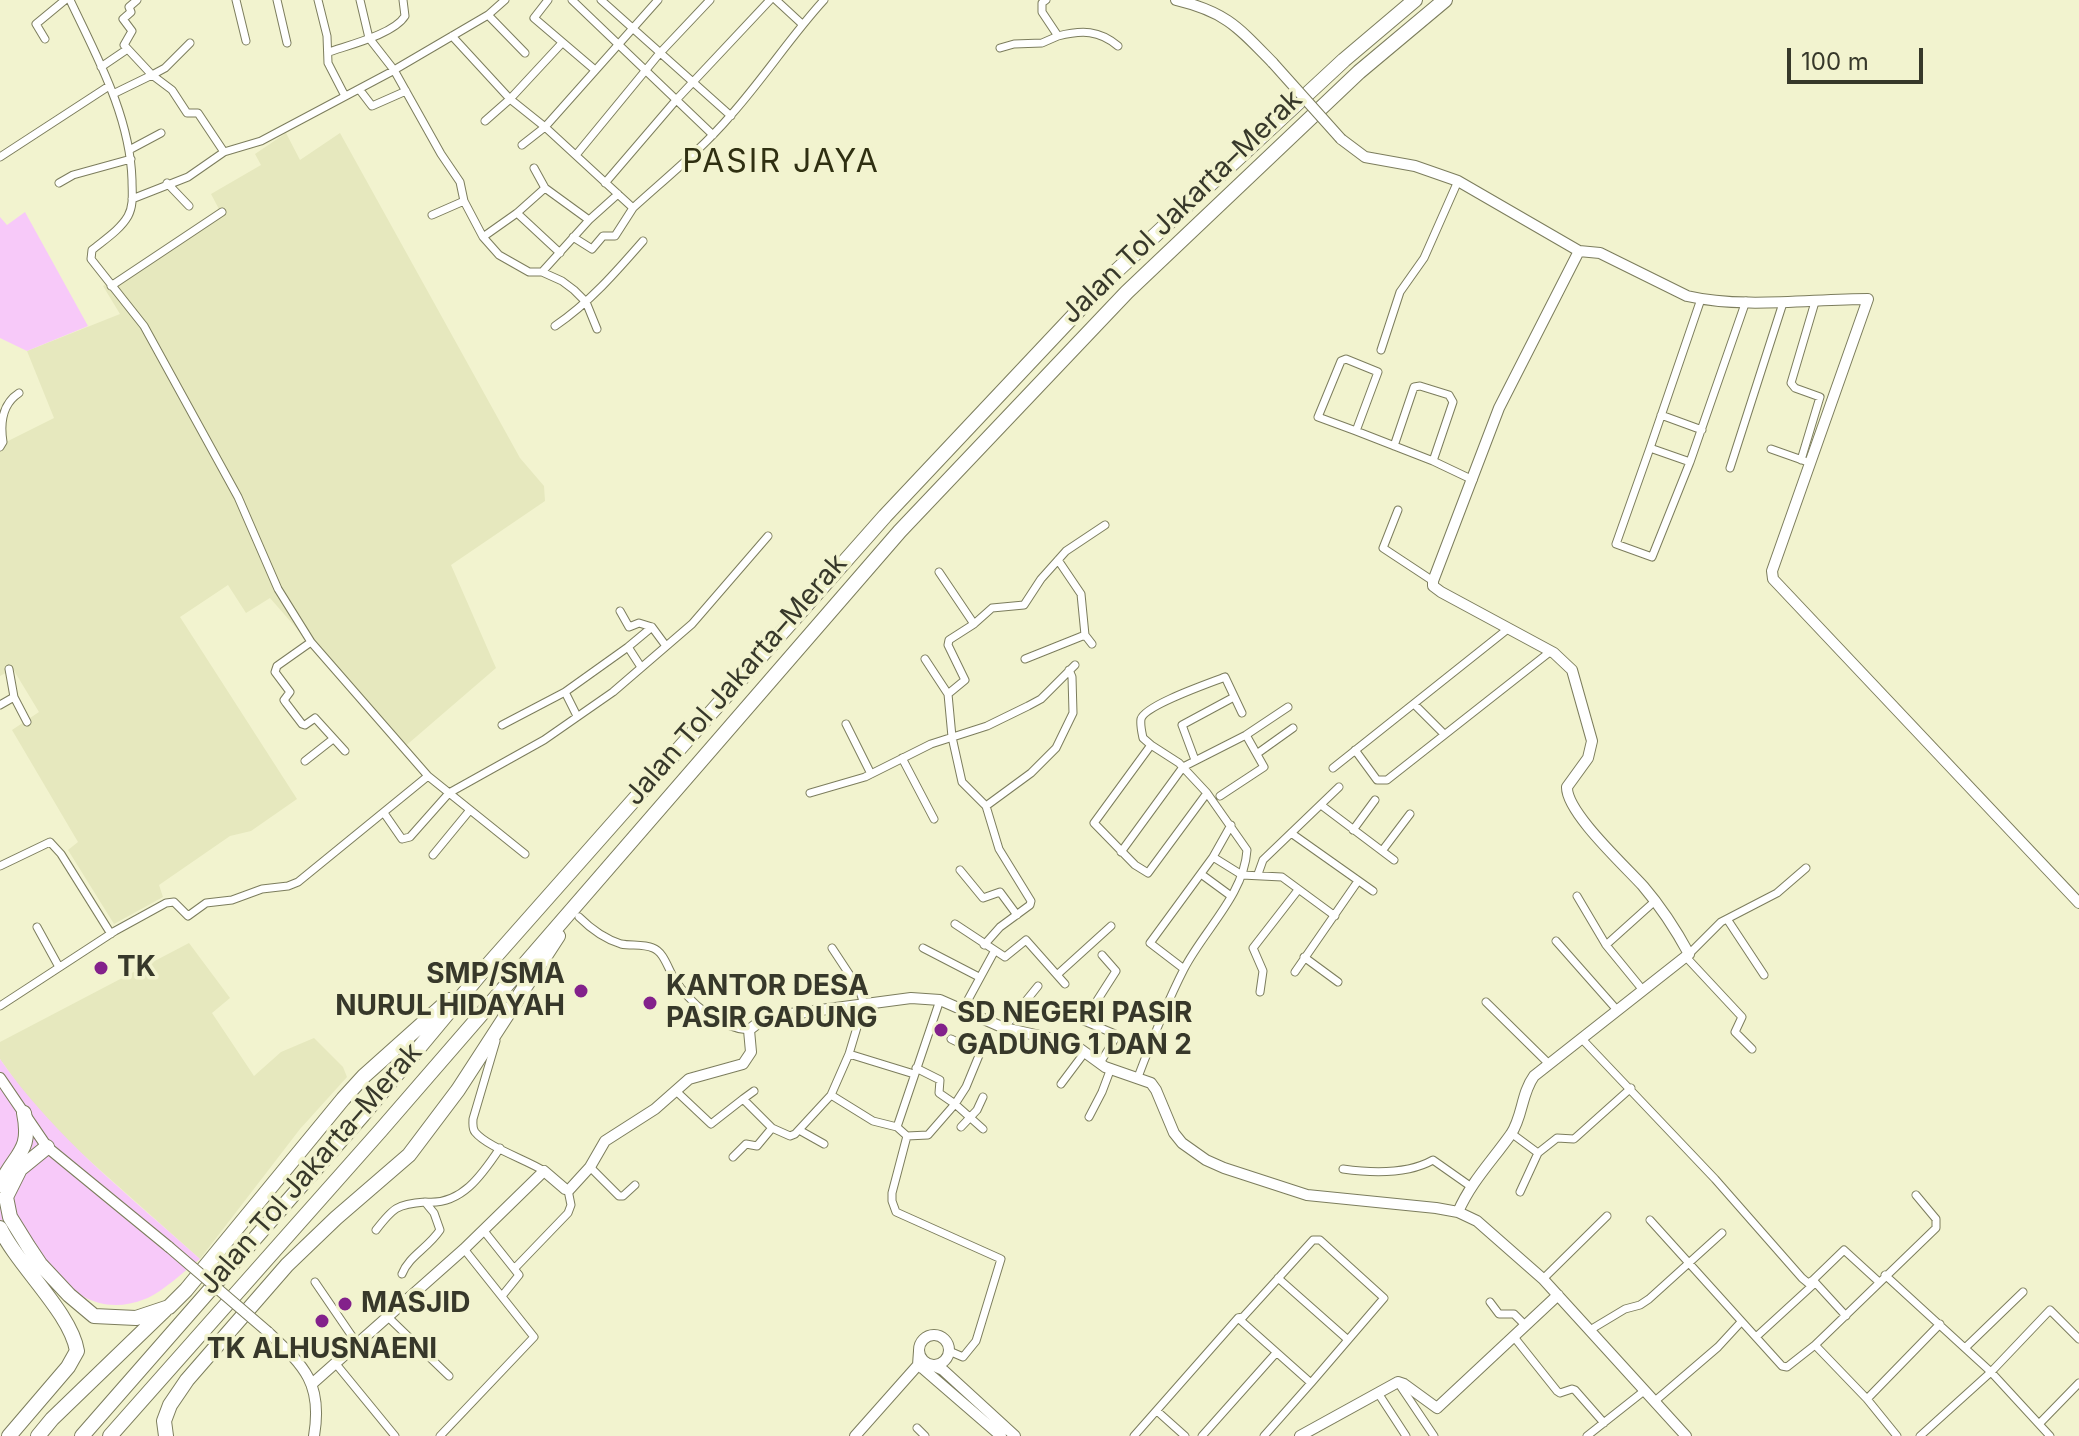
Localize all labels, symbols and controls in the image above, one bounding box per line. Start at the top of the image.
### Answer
scale bar [1791,32,1927,82]
text: 100 m [1801,47,1869,76]
street label: Jalan Tol Jakarta–Merak [1055,83,1309,331]
district label: PASIR JAYA [682,143,880,181]
street label: Jalan Tol Jakarta–Merak [618,547,854,813]
place label: TK [117,951,156,985]
place label: SMP/SMA NURUL HIDAYAH [335,958,565,1024]
marker: TK [92,959,110,977]
place label: KANTOR DESA PASIR GADUNG [666,970,878,1036]
marker: SMP/SMA NURUL HIDAYAH [572,982,590,1000]
marker: KANTOR DESA PASIR GADUNG [641,994,659,1012]
place label: SD NEGERI PASIR GADUNG 1 DAN 2 [957,997,1192,1063]
marker: SD NEGERI PASIR GADUNG 1 DAN 2 [932,1021,950,1039]
street label: Jalan Tol Jakarta–Merak [193,1036,429,1302]
place label: MASJID [361,1287,470,1321]
marker: MASJID [336,1295,354,1313]
marker: TK ALHUSNAENI [313,1312,331,1330]
place label: TK ALHUSNAENI [207,1333,437,1367]

